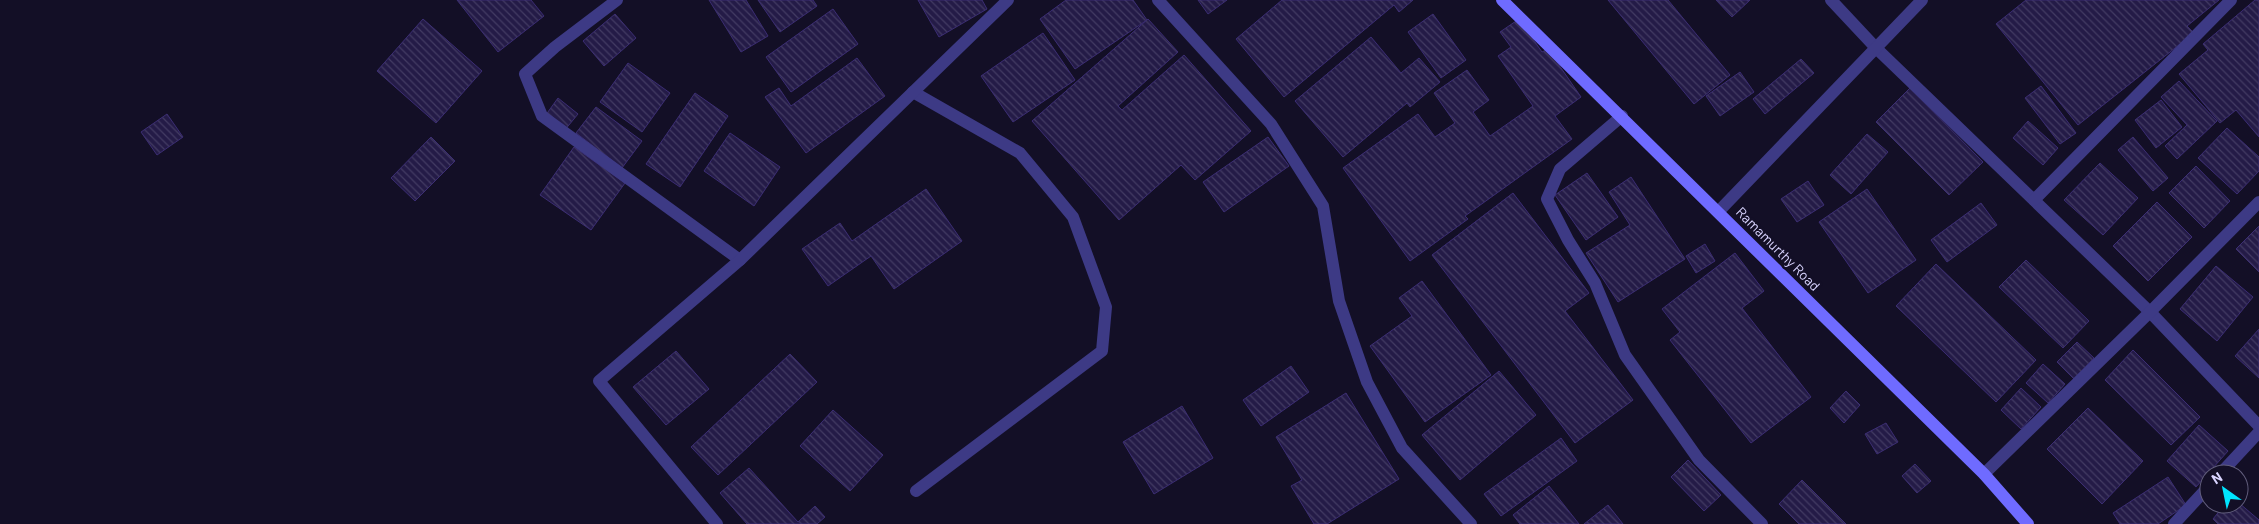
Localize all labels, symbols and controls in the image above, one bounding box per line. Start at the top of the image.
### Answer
street label: Ramamurthy Road [1733,203,1824,294]
north arrow [2199,464,2249,514]
text: N [2208,468,2225,487]

